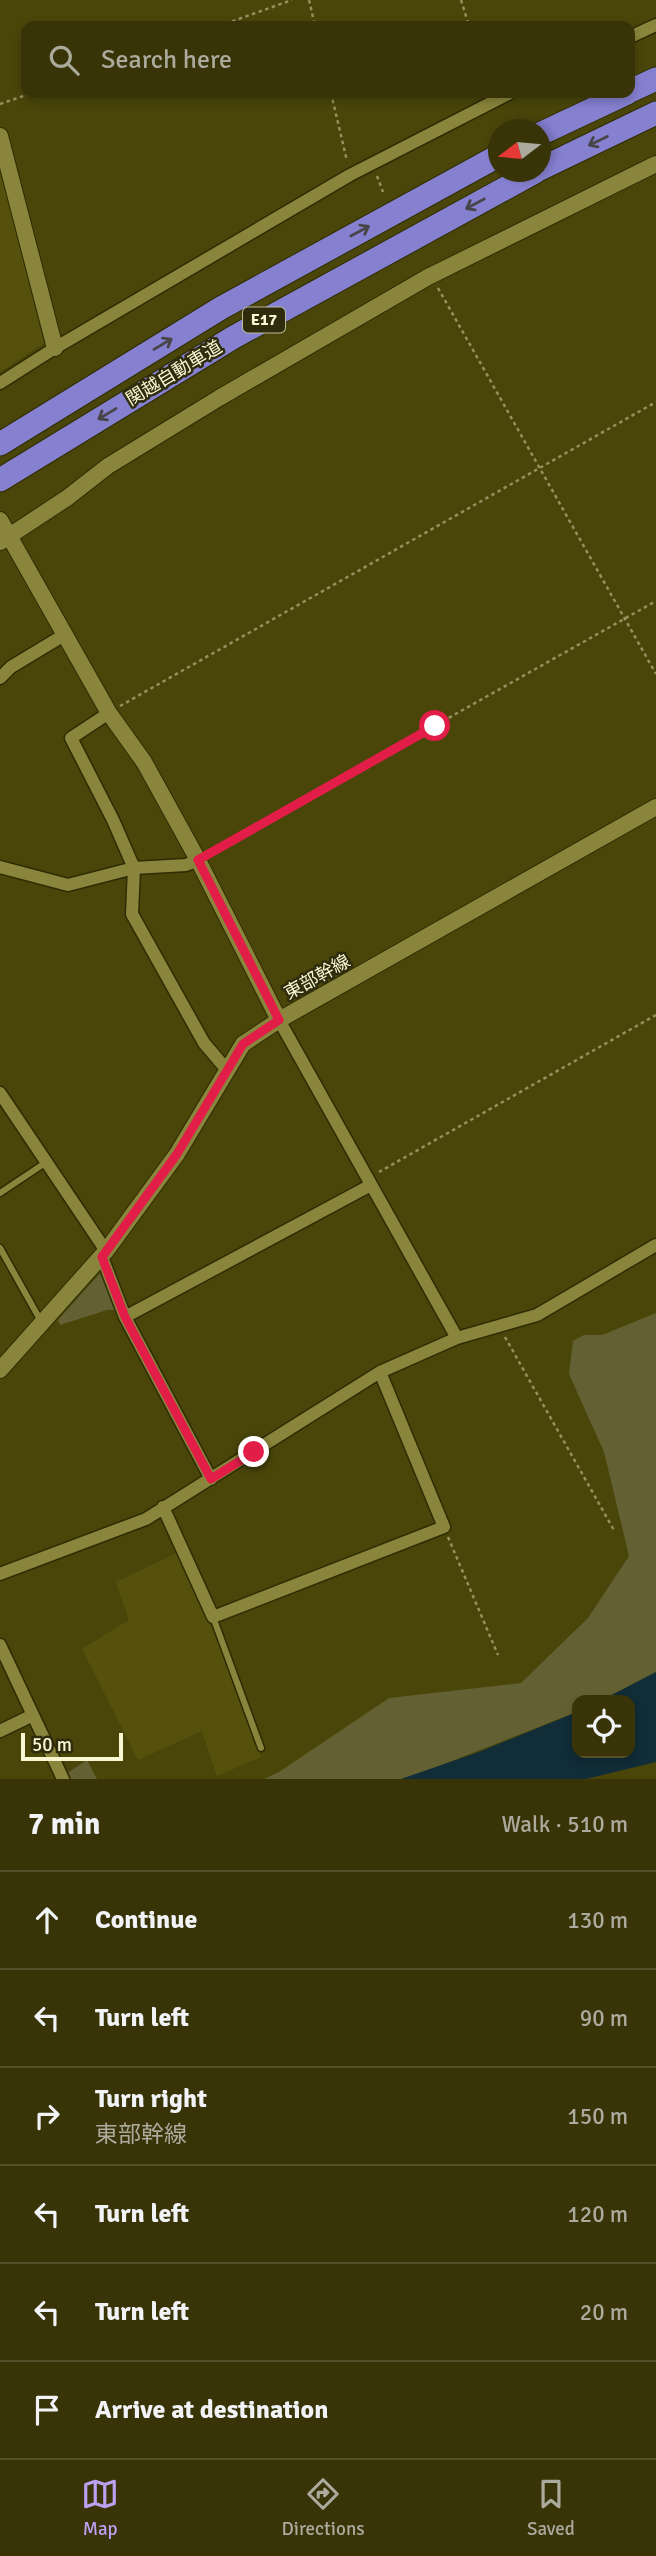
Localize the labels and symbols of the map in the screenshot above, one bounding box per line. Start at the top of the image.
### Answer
north arrow [488,119,551,182]
one-way arrow [588,134,609,148]
one-way arrow [465,198,486,211]
one-way arrow [349,223,370,237]
road number: E17 [243,308,285,332]
street label: 関越自動車道 [122,336,226,410]
one-way arrow [152,336,172,350]
one-way arrow [98,407,118,421]
route start [419,710,450,741]
street label: 東部幹線 [280,950,354,1004]
route end [238,1436,269,1467]
scale bar [21,1730,122,1762]

